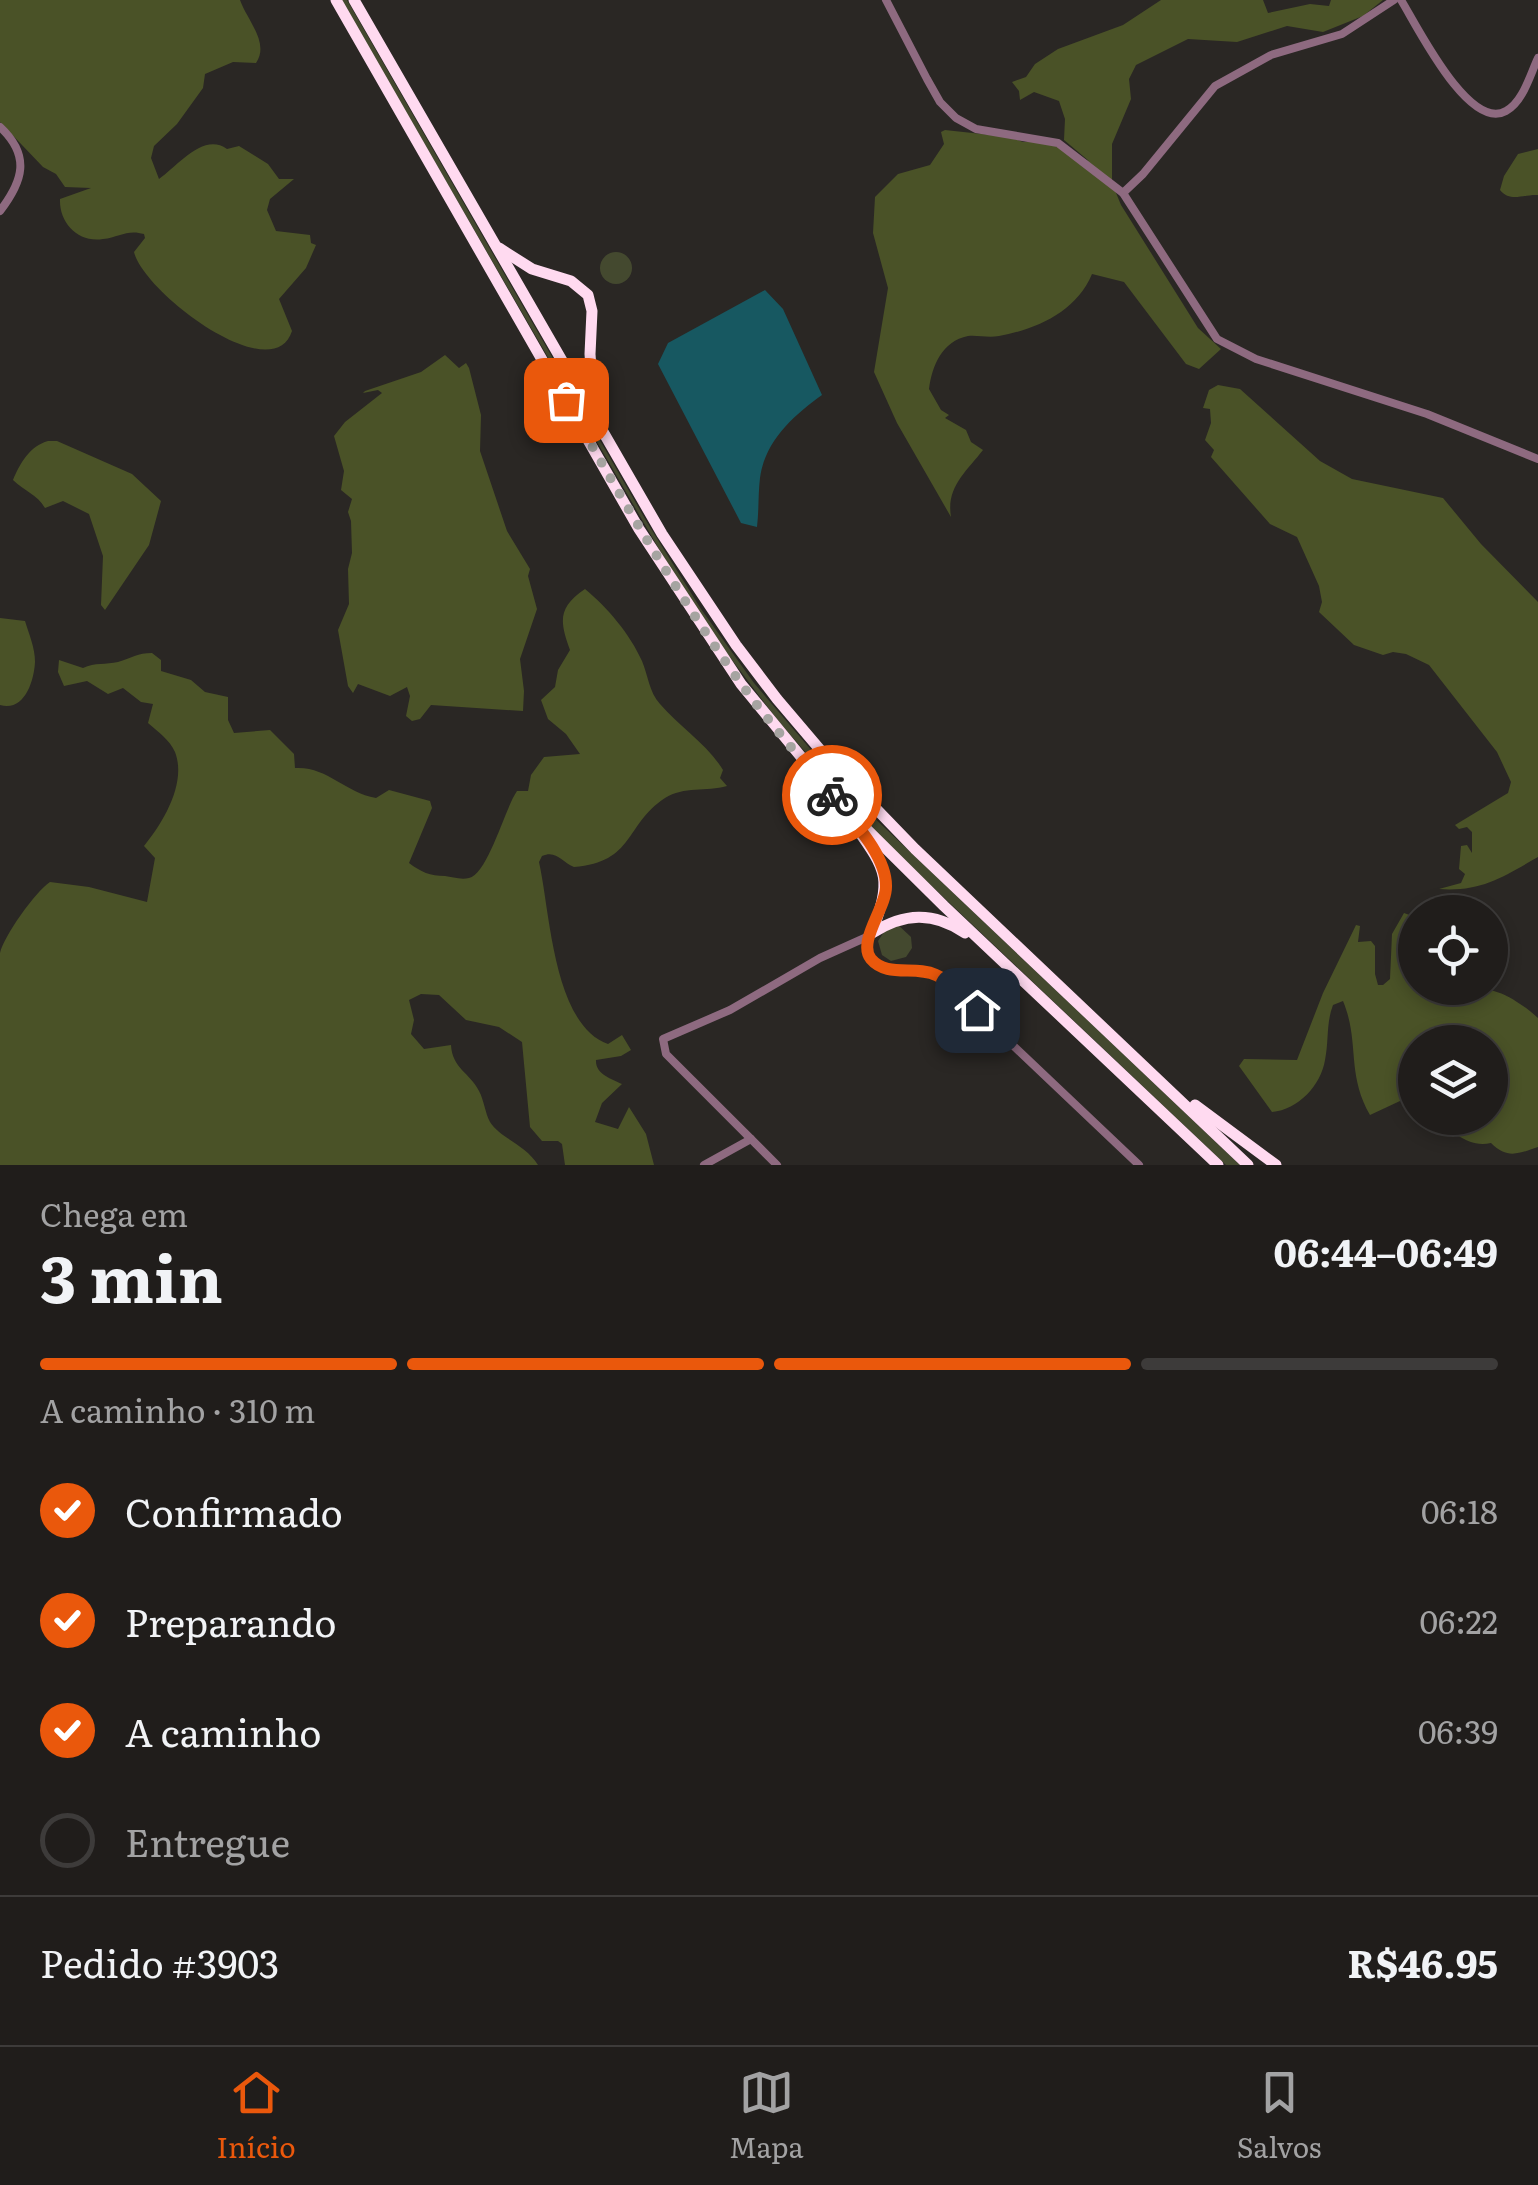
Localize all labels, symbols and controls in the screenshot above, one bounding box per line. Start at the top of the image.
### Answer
pin [524,358,609,443]
icon: bag [539,373,594,428]
courier [782,745,882,845]
icon: bike [805,768,860,823]
map controls [1398,895,1508,1135]
button: locate [1398,895,1508,1005]
pin [935,968,1020,1053]
icon: home [950,983,1005,1038]
button: layers [1398,1025,1508,1135]
text: Chega em [40,1189,188,1237]
text: 06:44–06:49 [1273,1222,1498,1279]
text: 3 min [40,1226,223,1323]
text: A caminho · 310 m [40,1385,315,1433]
text: Confirmado [125,1482,343,1539]
icon: check [40,1483,95,1538]
text: 06:18 [1421,1486,1498,1534]
text: Preparando [125,1592,337,1649]
icon: check [40,1593,95,1648]
text: 06:22 [1420,1596,1498,1644]
text: A caminho [125,1702,321,1759]
icon: check [40,1703,95,1758]
text: 06:39 [1418,1706,1498,1754]
text: Entregue [125,1812,290,1869]
text: Pedido #3903 [40,1933,279,1990]
text: R$46.95 [1347,1933,1498,1990]
tab: Início [217,2065,296,2167]
tab: Mapa [729,2065,804,2167]
tab: Salvos [1237,2065,1321,2167]

